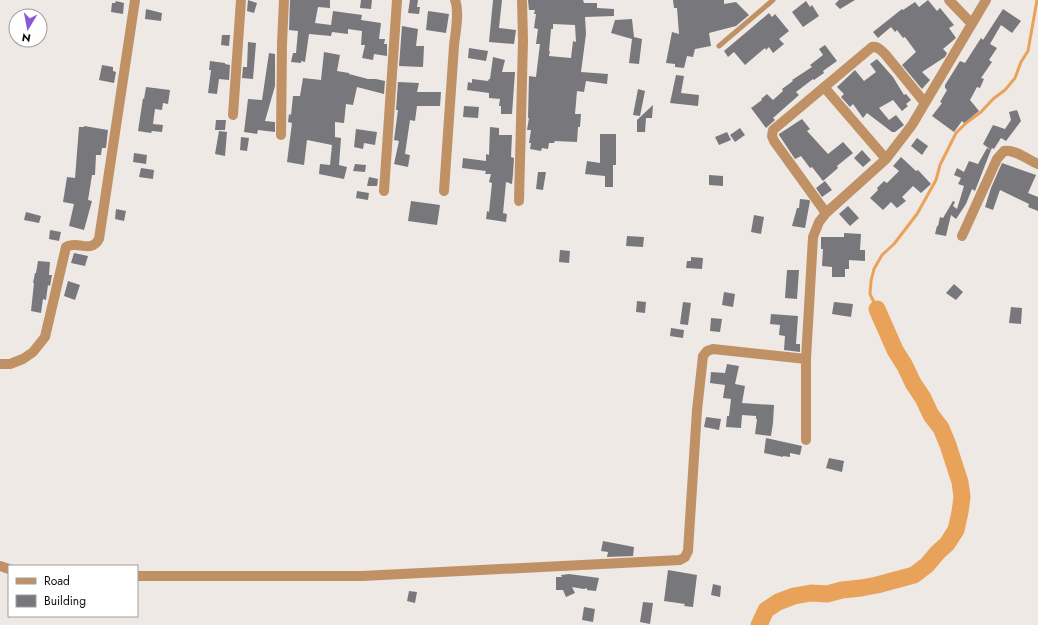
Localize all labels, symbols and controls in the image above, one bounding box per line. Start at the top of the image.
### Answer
north arrow [8,8,48,48]
text: N [21,29,32,46]
legend [8,565,138,617]
text: Road [44,572,70,590]
text: Building [44,592,86,610]

